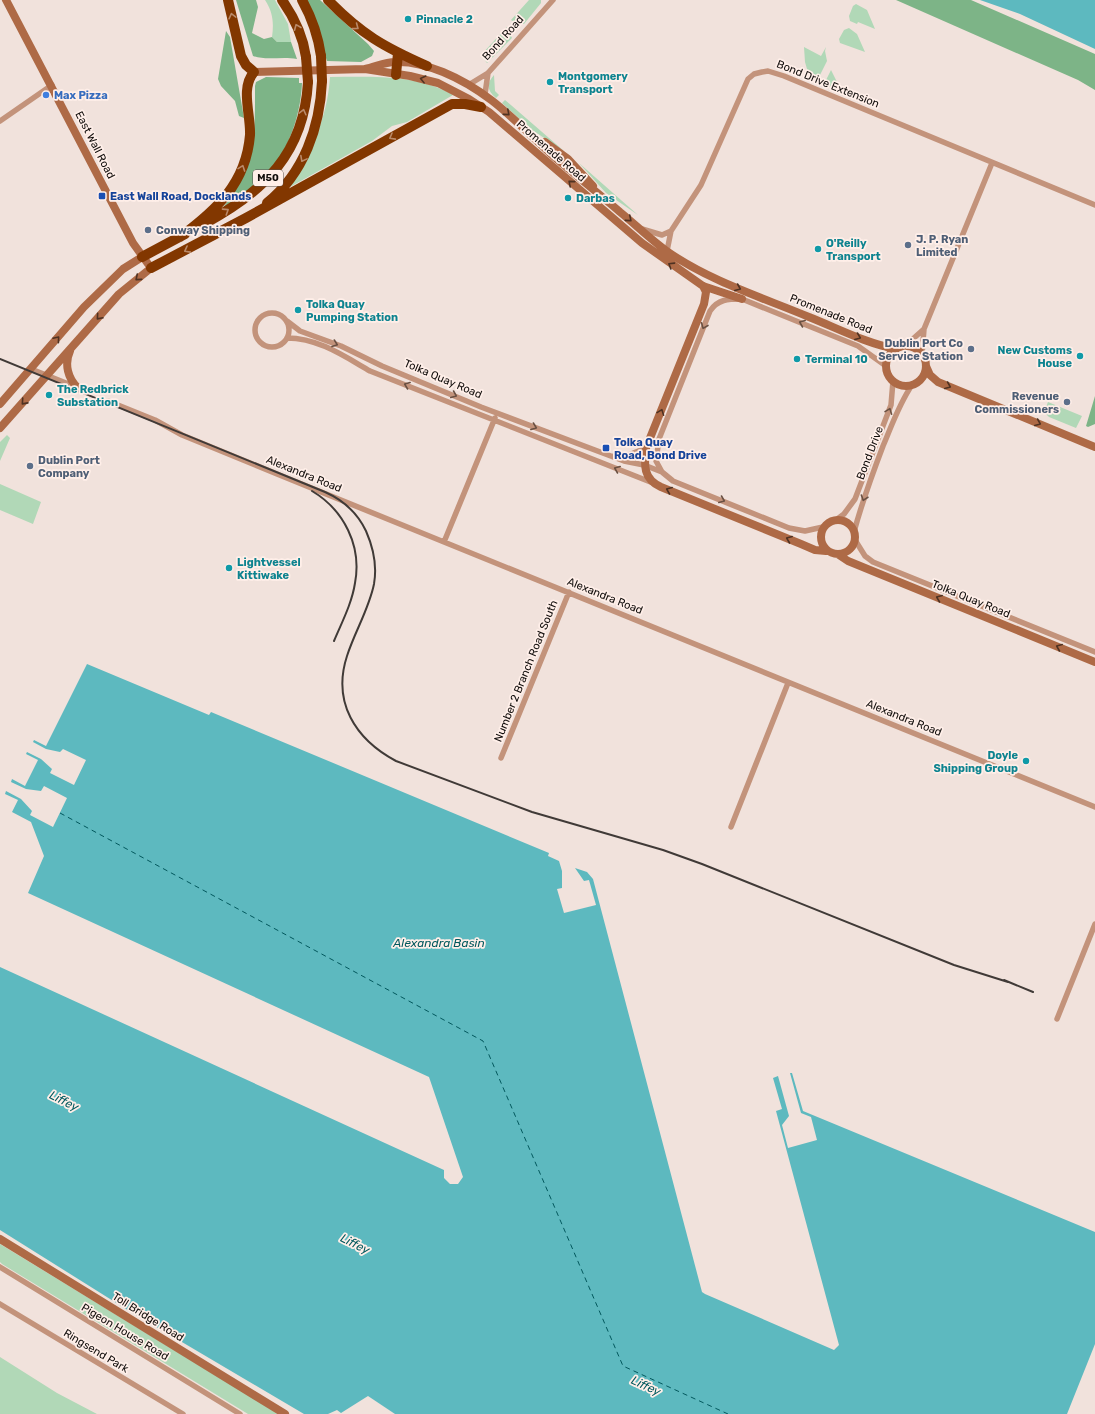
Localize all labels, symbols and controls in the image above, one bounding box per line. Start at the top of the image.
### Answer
one-way arrow [229,12,237,19]
place label: Pinnacle 2 [416,13,473,26]
street label: Bond Road [480,13,526,63]
marker: Pinnacle 2 [403,14,413,24]
one-way arrow [352,22,359,30]
one-way arrow [294,24,302,32]
street label: Bond Drive Extension [775,57,881,111]
place label: Montgomery Transport [558,70,628,96]
one-way arrow [420,75,427,84]
marker: Montgomery Transport [545,77,555,87]
place label: Max Pizza [54,89,108,102]
marker: Max Pizza [41,90,51,100]
one-way arrow [503,108,510,115]
street label: East Wall Road [72,109,118,181]
one-way arrow [298,109,307,116]
street label: Promenade Road [514,117,588,185]
one-way arrow [389,133,397,140]
one-way arrow [300,155,307,162]
one-way arrow [237,164,245,171]
road number: M50 [253,170,283,186]
one-way arrow [568,180,575,187]
place label: East Wall Road, Docklands [110,190,251,203]
marker: East Wall Road, Docklands [97,191,107,201]
place label: Darbas [576,192,615,205]
marker: Darbas [563,193,573,203]
one-way arrow [222,209,229,216]
one-way arrow [624,214,631,221]
place label: Conway Shipping [156,224,250,237]
marker: Conway Shipping [143,225,153,235]
place label: J. P. Ryan Limited [916,233,968,259]
place label: O'Reilly Transport [826,237,881,263]
marker: J. P. Ryan Limited [903,240,913,250]
marker: O'Reilly Transport [813,244,823,254]
one-way arrow [184,245,191,253]
one-way arrow [668,262,675,270]
one-way arrow [135,273,143,280]
one-way arrow [734,284,741,292]
street label: Promenade Road [788,292,874,336]
place label: Tolka Quay Pumping Station [306,298,398,324]
marker: Tolka Quay Pumping Station [293,305,303,315]
one-way arrow [97,312,104,319]
one-way arrow [798,320,805,328]
one-way arrow [701,322,709,330]
one-way arrow [854,333,861,341]
one-way arrow [52,337,59,344]
place label: Dublin Port Co Service Station [878,337,963,363]
one-way arrow [331,339,338,347]
marker: Dublin Port Co Service Station [966,344,976,354]
place label: New Customs House [998,344,1072,370]
marker: New Customs House [1075,351,1085,361]
place label: Terminal 10 [805,353,868,366]
marker: Terminal 10 [792,354,802,364]
street label: Tolka Quay Road [402,357,484,401]
one-way arrow [403,381,410,389]
one-way arrow [943,381,951,389]
place label: The Redbrick Substation [57,383,129,409]
marker: The Redbrick Substation [44,390,54,400]
place label: Revenue Commissioners [975,390,1059,416]
one-way arrow [450,391,457,399]
one-way arrow [21,397,28,405]
marker: Revenue Commissioners [1062,397,1072,407]
one-way arrow [884,407,892,414]
one-way arrow [656,409,664,416]
one-way arrow [1034,418,1042,426]
one-way arrow [530,423,537,431]
street label: Bond Drive [854,425,886,481]
place label: Tolka Quay Road, Bond Drive [614,436,707,462]
marker: Tolka Quay Road, Bond Drive [601,443,611,453]
street label: Alexandra Road [264,453,344,495]
place label: Dublin Port Company [38,454,100,480]
marker: Dublin Port Company [25,461,35,471]
one-way arrow [613,466,621,474]
one-way arrow [665,487,672,495]
one-way arrow [860,494,869,501]
one-way arrow [717,495,725,503]
one-way arrow [786,536,793,544]
place label: Lightvessel Kittiwake [237,556,301,582]
marker: Lightvessel Kittiwake [224,563,234,573]
street label: Alexandra Road [565,575,645,617]
street label: Tolka Quay Road [930,577,1012,621]
one-way arrow [935,594,942,602]
street label: Number 2 Branch Road South [492,598,560,744]
one-way arrow [1055,644,1063,652]
street label: Alexandra Road [864,697,944,739]
place label: Doyle Shipping Group [933,749,1018,775]
marker: Doyle Shipping Group [1021,756,1031,766]
water label: Alexandra Basin [392,936,485,950]
water label: Liffey [47,1088,81,1114]
water label: Liffey [338,1231,372,1257]
street label: Toll Bridge Road [110,1290,186,1344]
street label: Pigeon House Road [79,1301,171,1363]
street label: Ringsend Park [61,1326,131,1376]
water label: Liffey [629,1373,663,1399]

